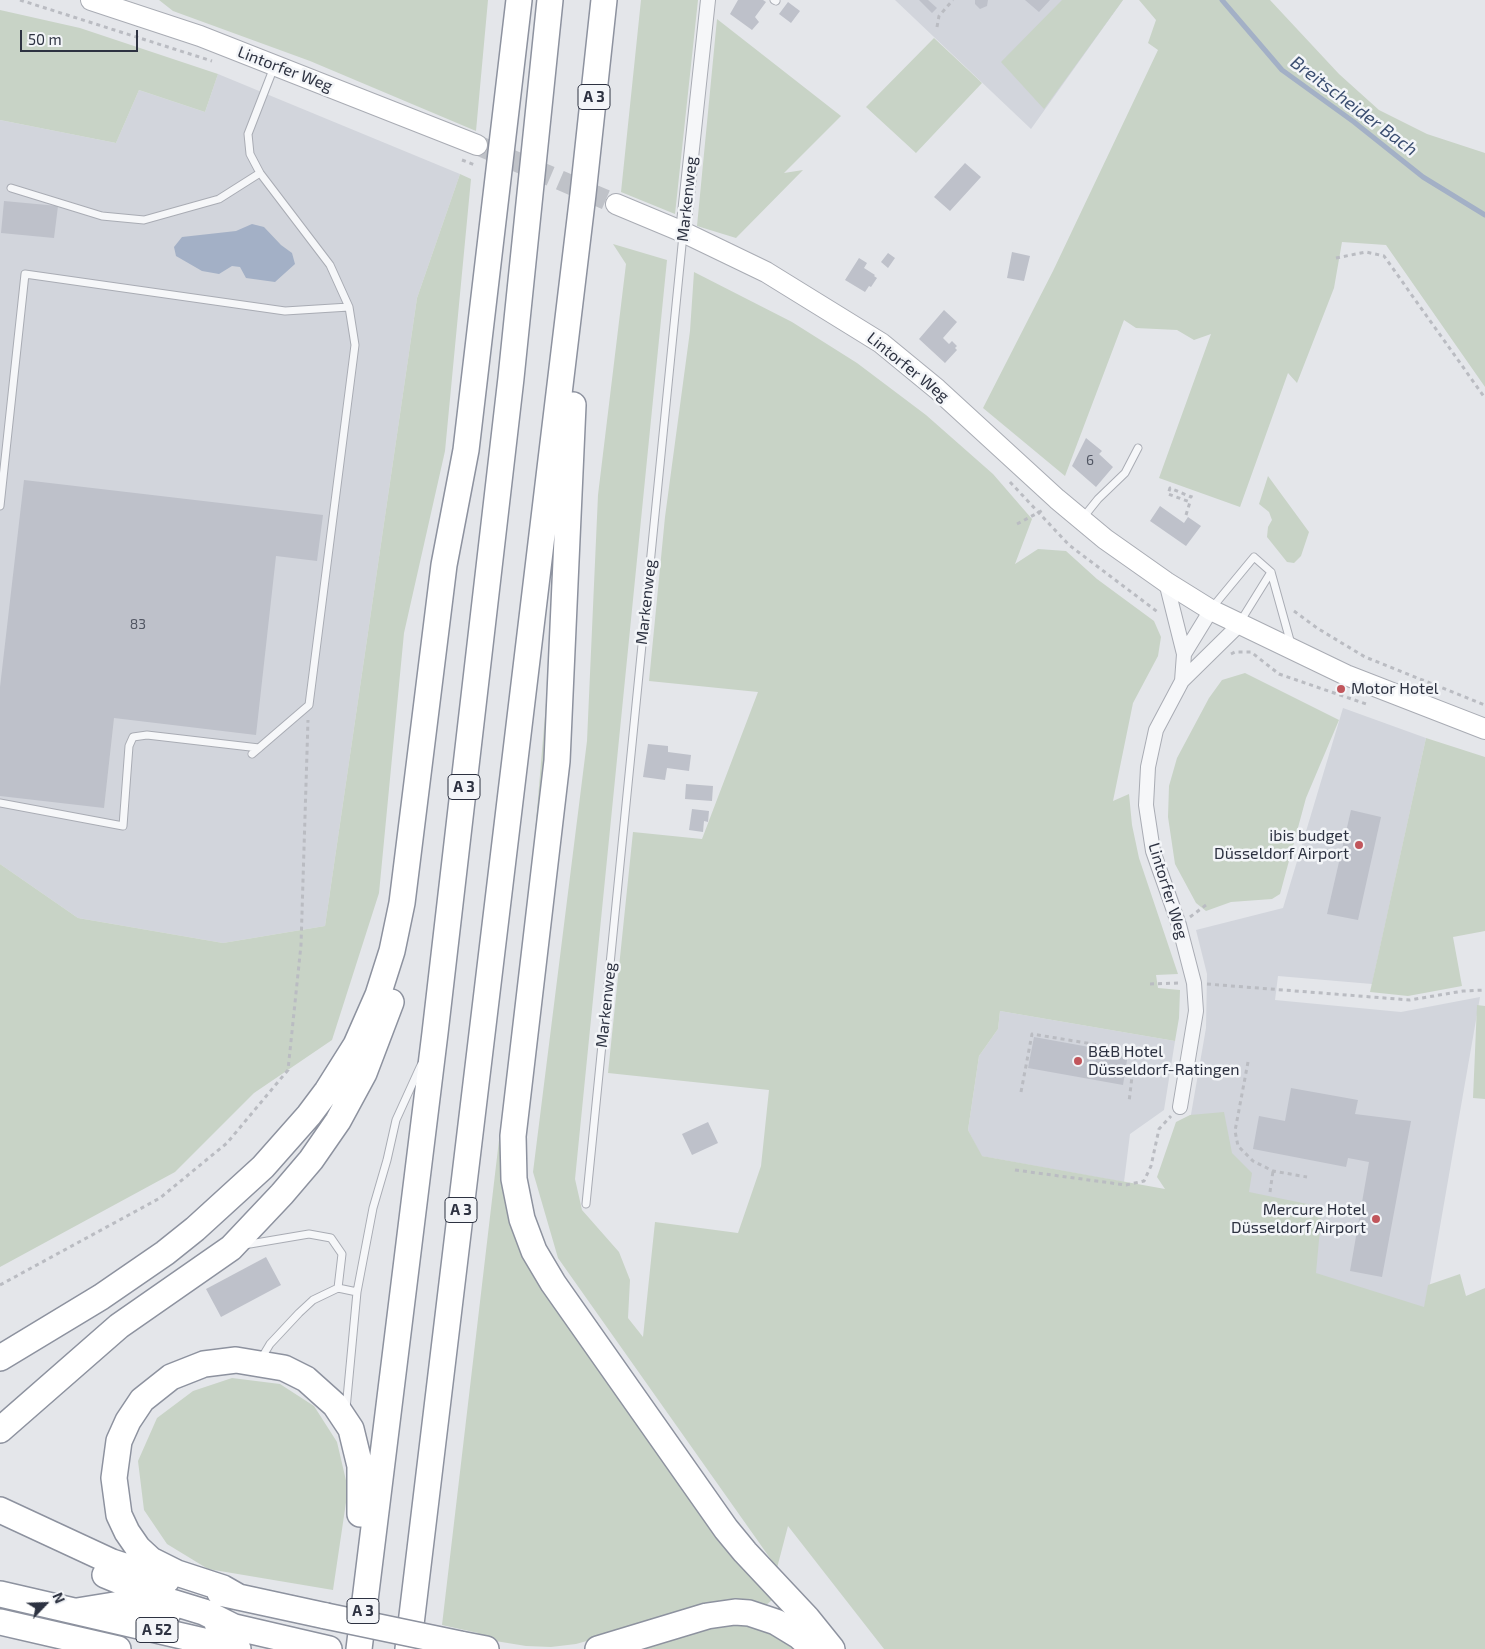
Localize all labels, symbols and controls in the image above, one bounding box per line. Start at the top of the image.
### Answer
scale bar [22,20,140,52]
text: 50 m [28,30,62,48]
street label: Lintorfer Weg [235,42,335,96]
water label: Breitscheider Bach [1286,51,1422,161]
road number: A 3 [578,84,610,110]
street label: Markenweg [673,155,701,243]
street label: Lintorfer Weg [863,328,953,406]
house number: 6 [1086,452,1094,468]
street label: Markenweg [632,558,660,646]
house number: 83 [130,616,146,632]
place label: Motor Hotel [1351,679,1438,699]
marker: Motor Hotel [1335,683,1347,695]
road number: A 3 [448,774,480,800]
place label: ibis budget Düsseldorf Airport [1214,826,1349,864]
marker: ibis budget Düsseldorf Airport [1353,839,1365,851]
street label: Lintorfer Weg [1144,840,1192,942]
street label: Markenweg [592,961,620,1049]
place label: B&B Hotel Düsseldorf-Ratingen [1088,1042,1240,1080]
marker: B&B Hotel Düsseldorf-Ratingen [1072,1055,1084,1067]
road number: A 3 [445,1198,477,1222]
place label: Mercure Hotel Düsseldorf Airport [1231,1200,1366,1238]
marker: Mercure Hotel Düsseldorf Airport [1370,1213,1382,1225]
north arrow [20,1579,70,1629]
text: N [49,1590,69,1606]
road number: A 3 [347,1598,379,1624]
road number: A 52 [136,1618,178,1642]

